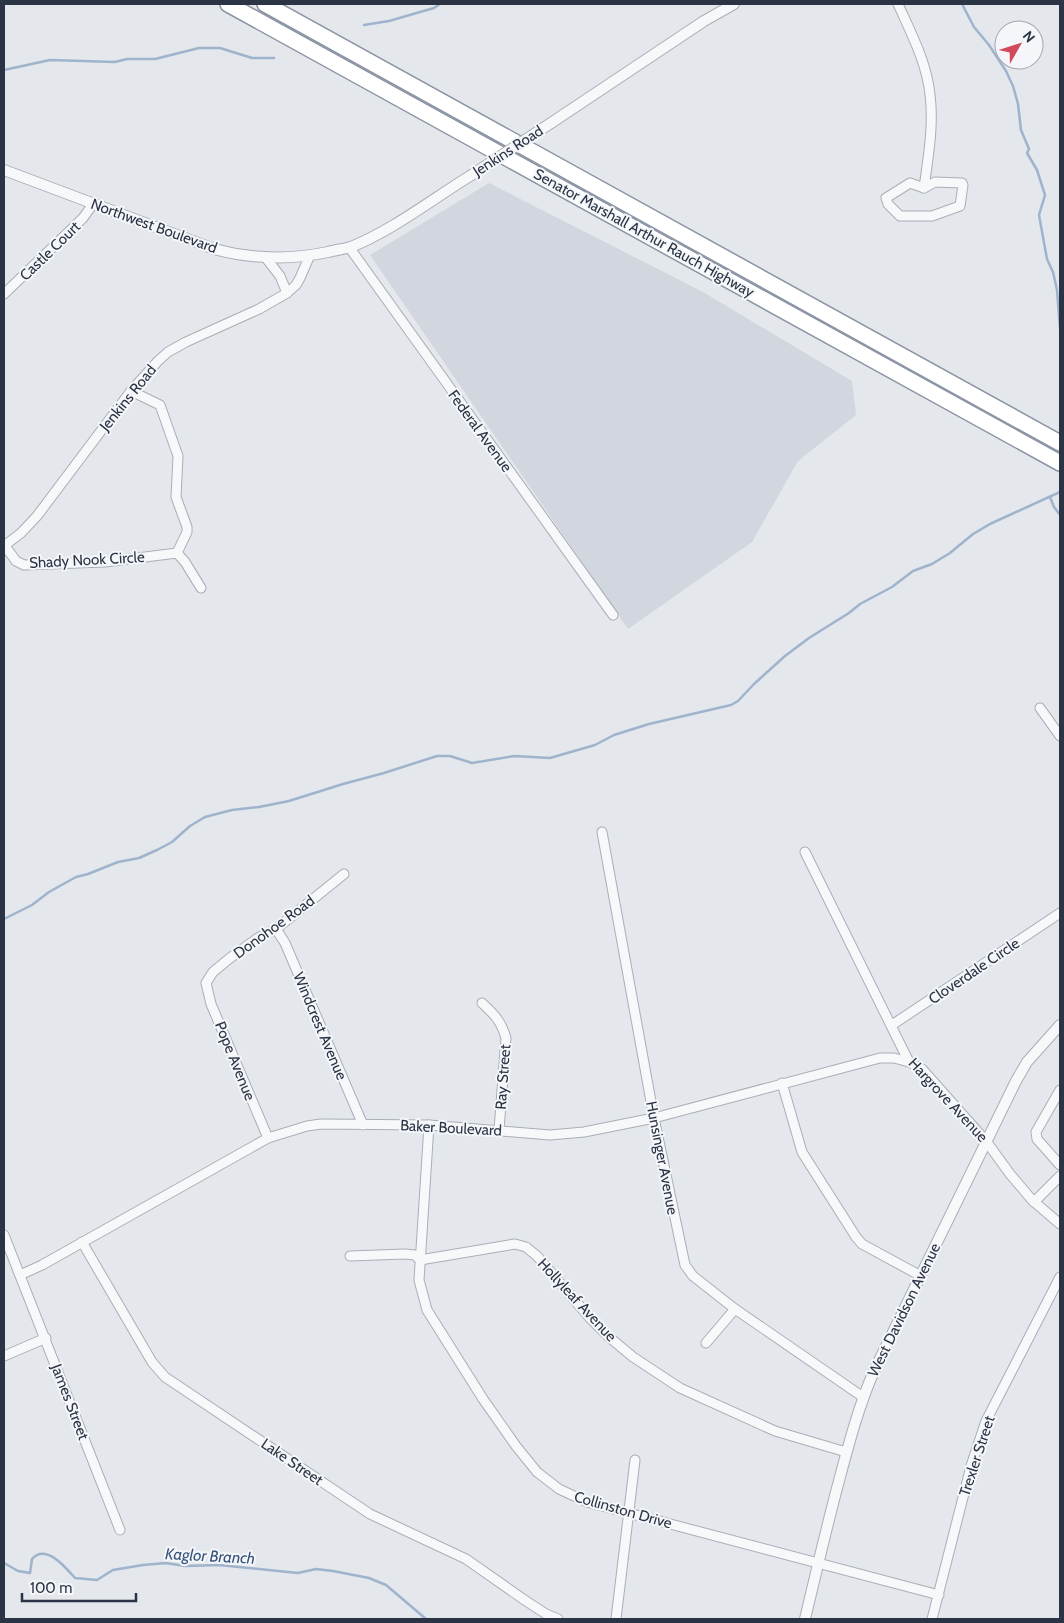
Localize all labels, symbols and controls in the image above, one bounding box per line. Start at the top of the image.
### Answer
north arrow [994,20,1044,70]
text: N [1019,27,1039,46]
street label: Jenkins Road [469,122,546,181]
street label: Senator Marshall Arthur Rauch Highway [531,165,758,301]
street label: Northwest Boulevard [88,195,220,257]
street label: Castle Court [16,218,84,284]
street label: Jenkins Road [95,361,160,436]
street label: Federal Avenue [444,386,516,476]
street label: Shady Nook Circle [29,548,146,572]
street label: Donohoe Road [230,892,318,962]
street label: Cloverdale Circle [925,934,1023,1008]
street label: Windcrest Avenue [289,969,351,1083]
street label: Pope Avenue [211,1019,259,1103]
street label: Ray Street [492,1044,514,1110]
street label: Hargrove Avenue [904,1054,992,1146]
street label: Hunsinger Avenue [642,1100,682,1217]
street label: Baker Boulevard [400,1116,502,1140]
street label: West Davidson Avenue [864,1240,944,1380]
street label: Hollyleaf Avenue [534,1255,620,1346]
street label: James Street [47,1361,93,1443]
street label: Trexler Street [956,1413,998,1499]
street label: Lake Street [258,1435,326,1489]
street label: Collinston Drive [572,1487,674,1533]
water label: Kaglor Branch [165,1544,255,1568]
scale bar [22,1570,136,1602]
text: 100 m [30,1579,72,1597]

